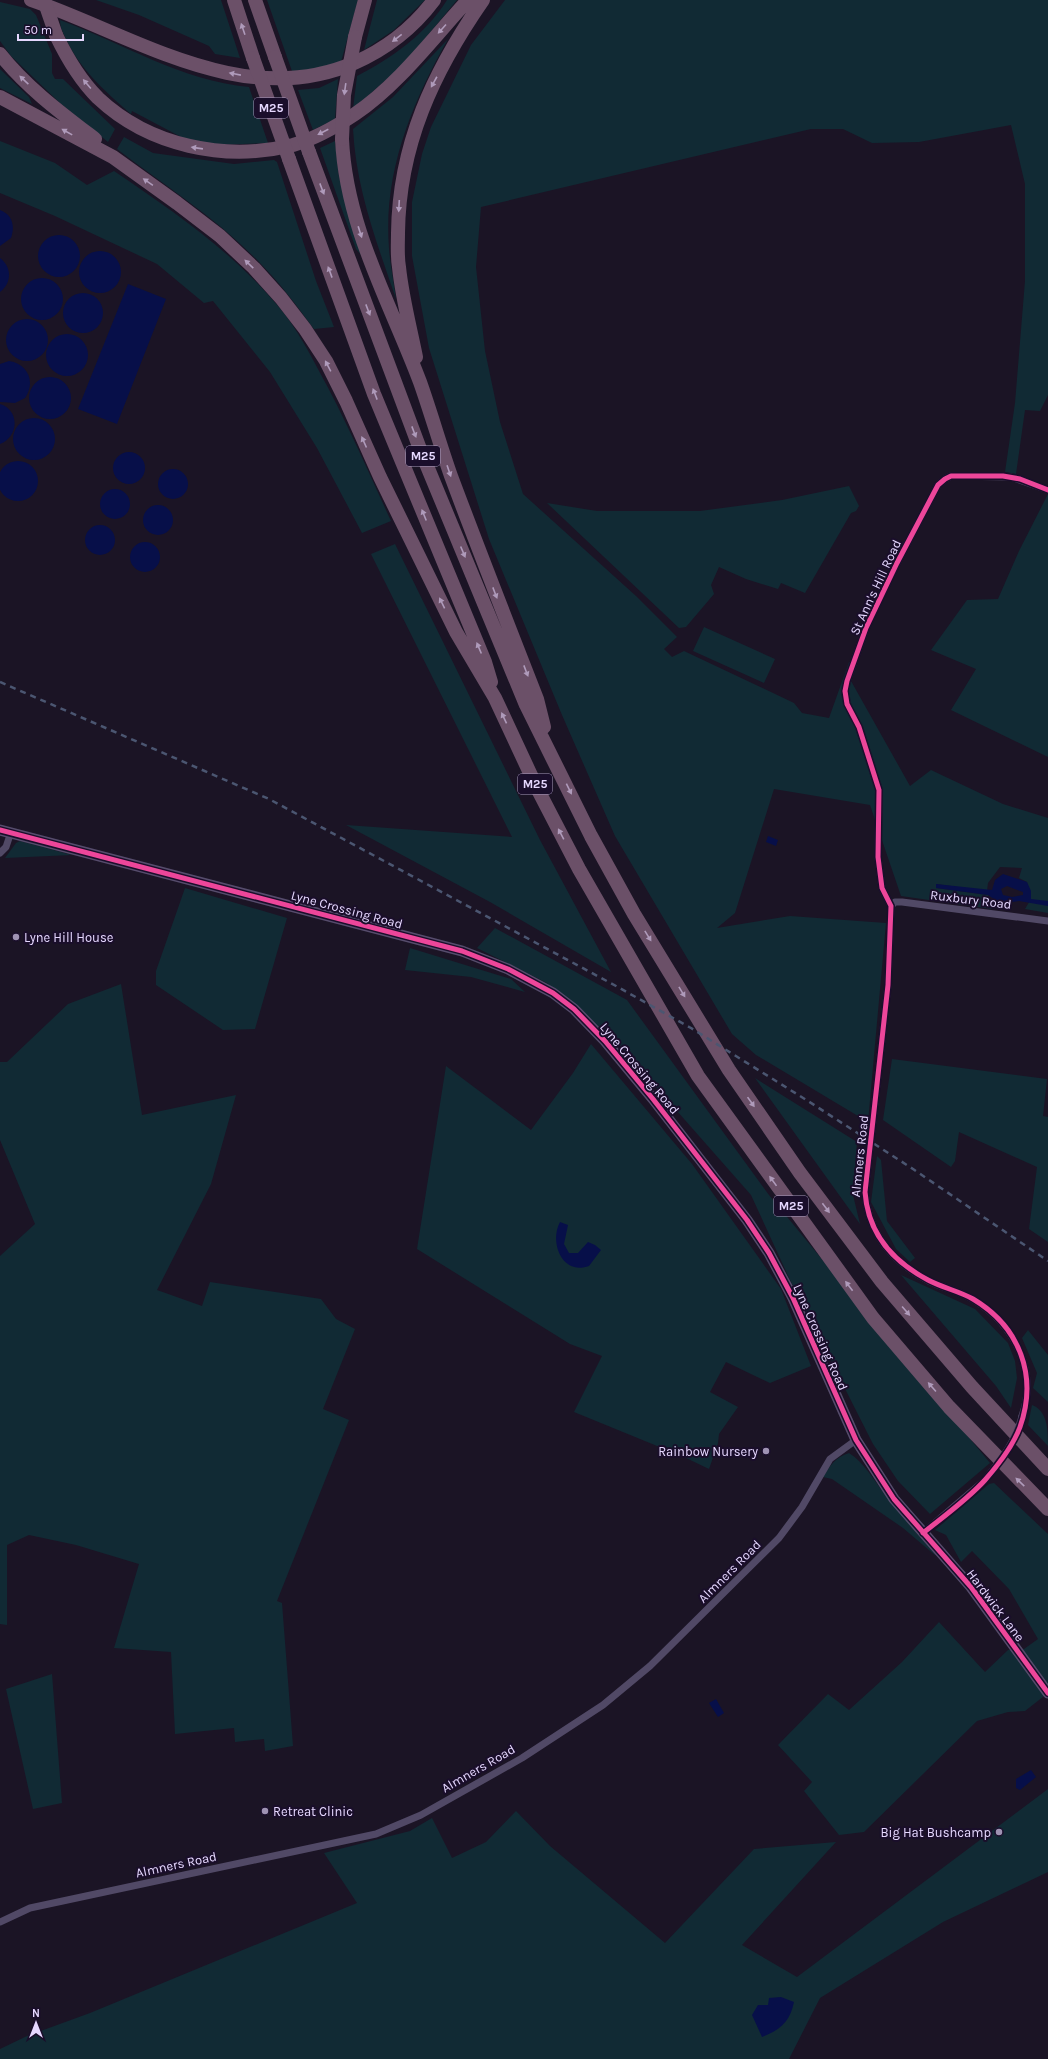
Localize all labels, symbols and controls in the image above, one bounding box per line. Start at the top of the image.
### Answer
scale bar [18,16,83,42]
text: 50 m [24,23,52,37]
one-way arrow [240,23,246,35]
one-way arrow [437,24,446,34]
one-way arrow [391,33,402,42]
one-way arrow [228,71,241,77]
one-way arrow [19,75,29,85]
one-way arrow [431,76,438,87]
one-way arrow [82,79,91,89]
one-way arrow [342,83,348,95]
road number: M25 [254,98,288,118]
one-way arrow [61,129,73,135]
one-way arrow [317,129,329,135]
one-way arrow [191,145,203,151]
one-way arrow [143,178,153,186]
one-way arrow [320,183,326,195]
one-way arrow [395,200,402,212]
one-way arrow [358,226,364,238]
one-way arrow [244,259,254,268]
one-way arrow [327,266,333,278]
one-way arrow [365,305,371,317]
one-way arrow [325,360,331,372]
one-way arrow [371,388,377,400]
one-way arrow [411,426,417,438]
one-way arrow [361,435,367,447]
road number: M25 [406,446,440,466]
one-way arrow [447,466,453,478]
one-way arrow [420,508,426,520]
street label: St Ann's Hill Road [847,537,904,637]
one-way arrow [460,547,466,558]
one-way arrow [493,587,499,599]
one-way arrow [438,598,445,609]
one-way arrow [475,641,481,653]
one-way arrow [523,666,529,678]
one-way arrow [501,712,507,723]
road number: M25 [518,774,552,794]
one-way arrow [566,784,572,795]
one-way arrow [558,829,564,840]
street label: Lyne Crossing Road [289,887,404,932]
street label: Ruxbury Road [929,887,1012,912]
place label: Lyne Hill House [24,930,114,945]
one-way arrow [644,931,652,941]
marker: Lyne Hill House [11,932,21,942]
one-way arrow [678,986,685,998]
street label: Lyne Crossing Road [597,1019,682,1117]
one-way arrow [747,1097,755,1107]
street label: Almners Road [848,1114,871,1198]
one-way arrow [769,1175,777,1186]
road number: M25 [774,1196,808,1216]
one-way arrow [822,1203,830,1213]
one-way arrow [845,1281,853,1292]
street label: Lyne Crossing Road [790,1282,851,1393]
one-way arrow [902,1305,911,1316]
one-way arrow [927,1381,936,1392]
place label: Rainbow Nursery [658,1444,758,1459]
marker: Rainbow Nursery [761,1446,771,1456]
one-way arrow [1015,1477,1025,1487]
street label: Almners Road [695,1537,764,1606]
street label: Hardwick Lane [964,1566,1028,1645]
street label: Almners Road [439,1741,518,1796]
place label: Retreat Clinic [273,1804,353,1819]
marker: Retreat Clinic [260,1806,270,1816]
place label: Big Hat Bushcamp [881,1825,991,1840]
marker: Big Hat Bushcamp [994,1827,1004,1837]
street label: Almners Road [134,1849,218,1880]
north arrow [16,2003,56,2043]
text: N [32,2007,40,2020]

